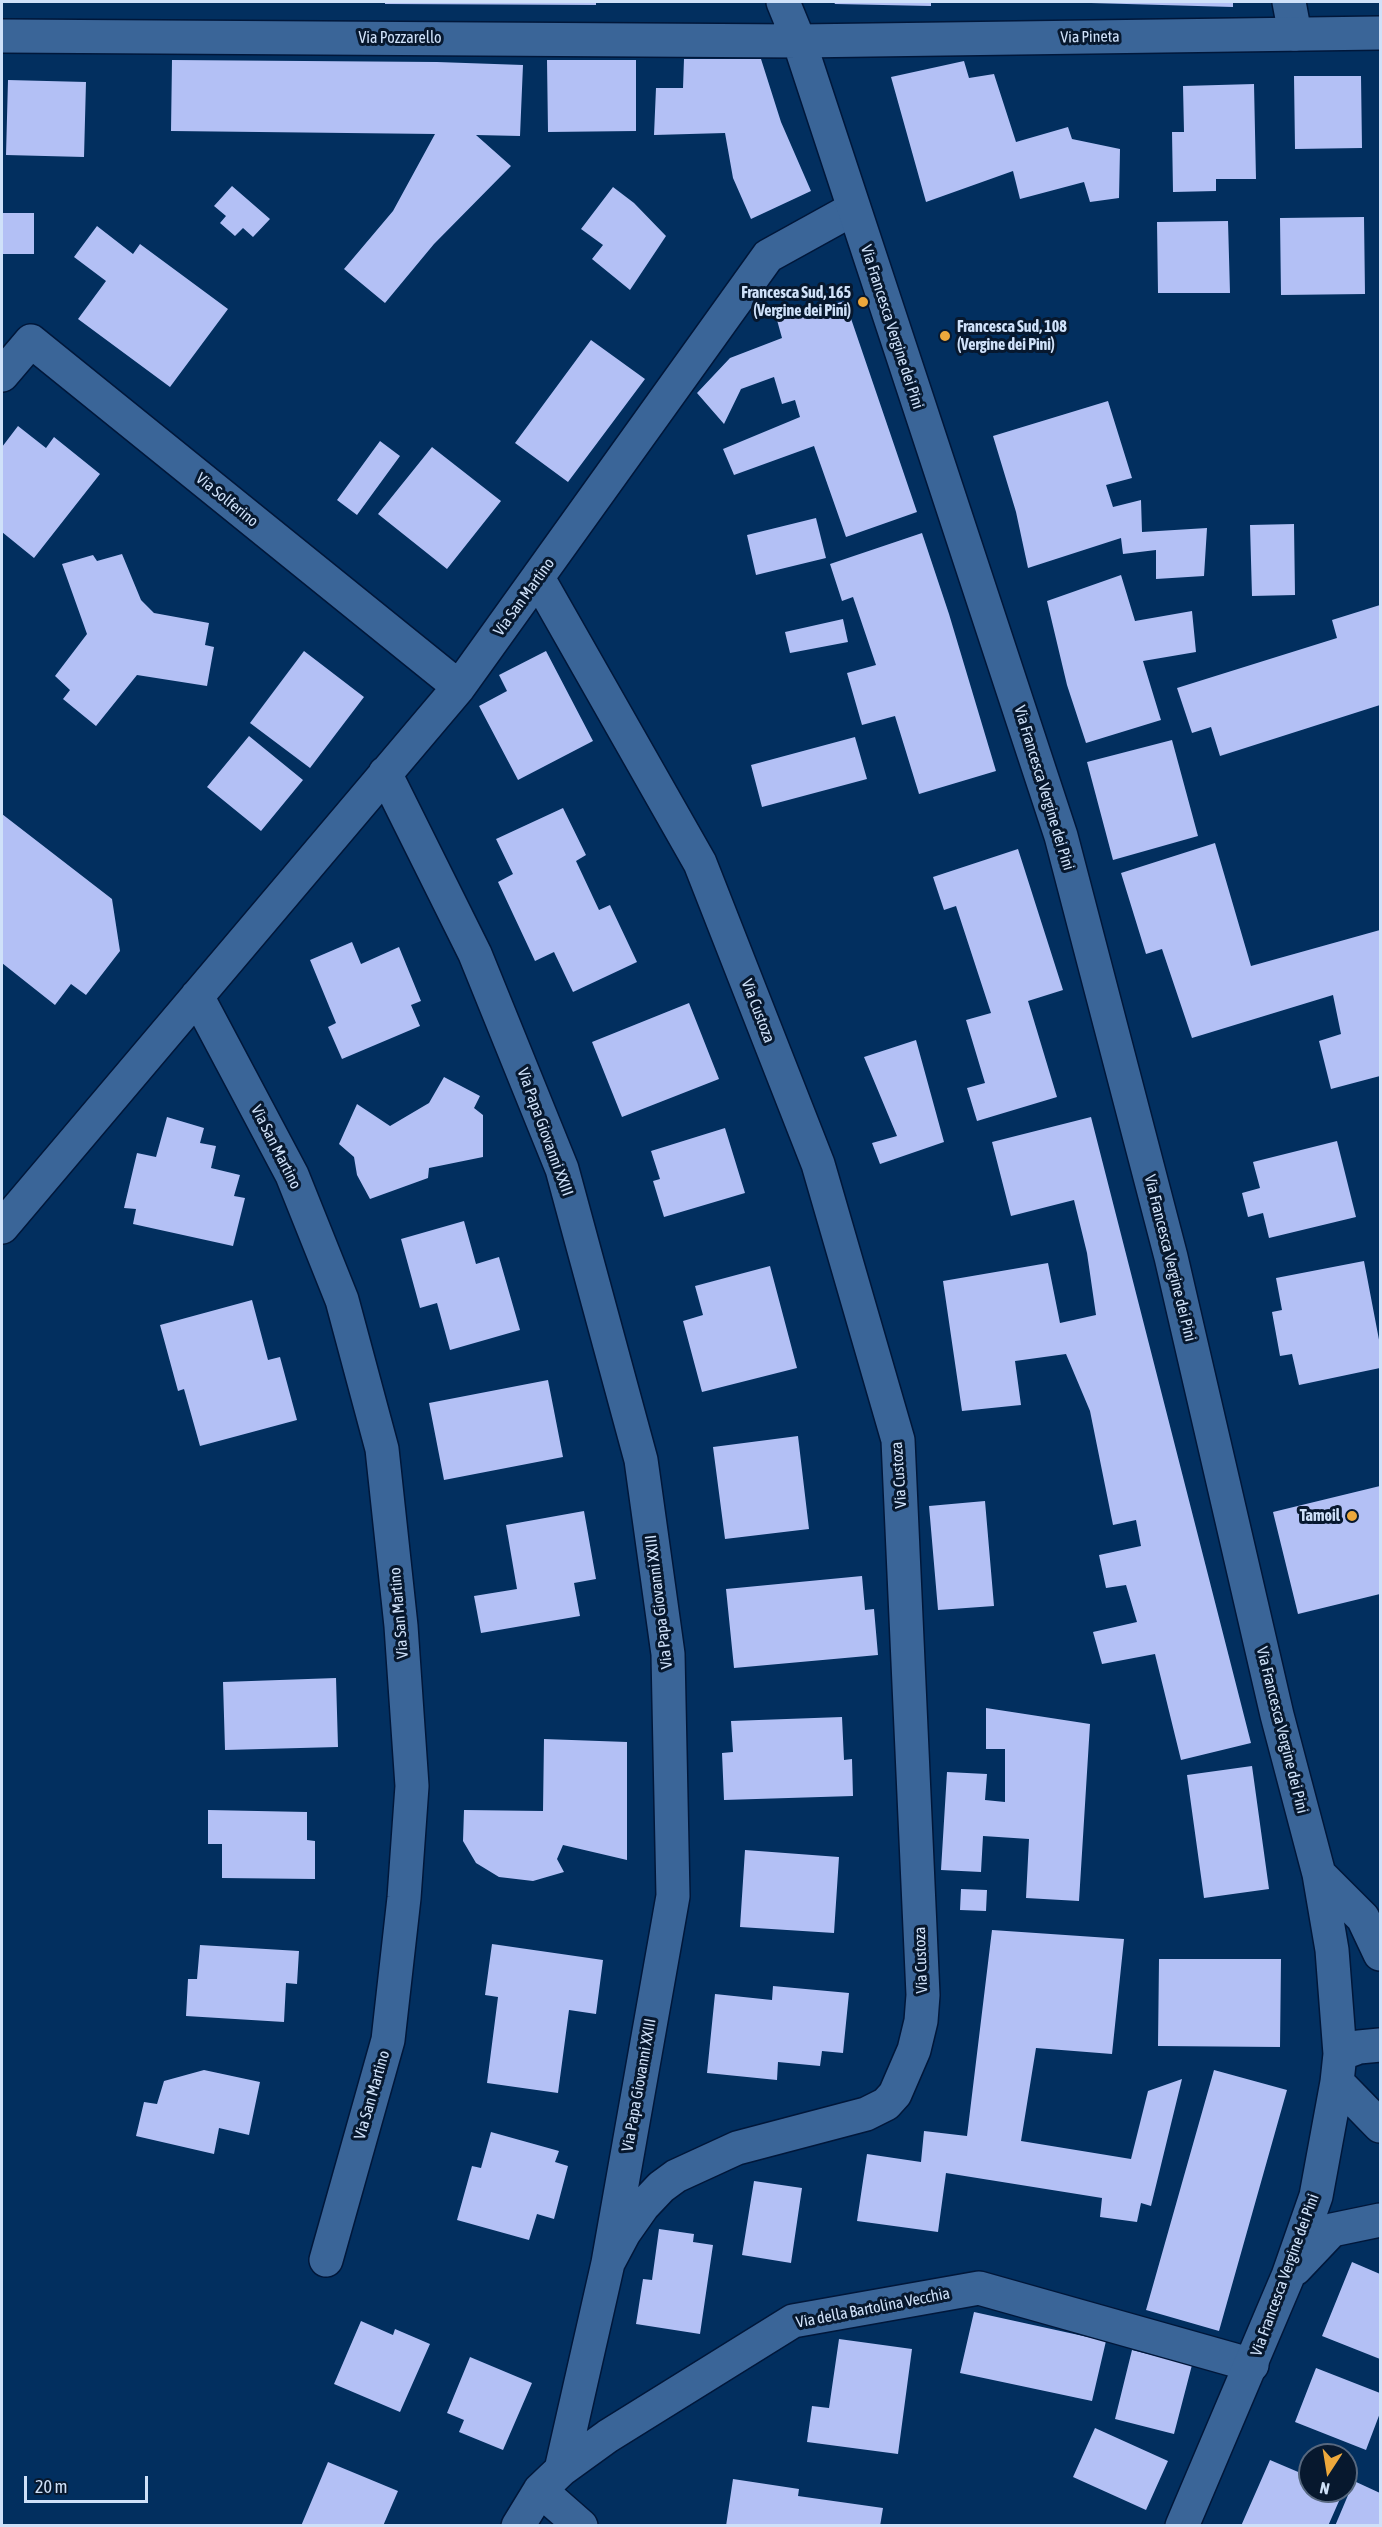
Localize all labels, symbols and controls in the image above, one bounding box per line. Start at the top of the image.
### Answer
street label: Via Pineta [1060,27,1120,47]
street label: Via Pozzarello [359,28,441,48]
street label: Via Francesca Vergine dei Pini [856,243,928,411]
place label: Francesca Sud, 165 (Vergine dei Pini) [741,283,851,321]
marker: Francesca Sud, 165 (Vergine dei Pini) [856,295,870,309]
place label: Francesca Sud, 108 (Vergine dei Pini) [957,317,1067,355]
marker: Francesca Sud, 108 (Vergine dei Pini) [938,329,952,343]
street label: Via Solferino [192,469,262,531]
street label: Via San Martino [489,554,559,640]
street label: Via Francesca Vergine dei Pini [1010,703,1078,873]
street label: Via Custoza [737,976,779,1046]
street label: Via Papa Giovanni XXIII [513,1065,577,1199]
street label: Via San Martino [247,1102,305,1192]
street label: Via Francesca Vergine dei Pini [1140,1173,1200,1343]
street label: Via Custoza [887,1441,911,1509]
place label: Tamoil [1300,1506,1340,1526]
marker: Tamoil [1345,1509,1359,1523]
street label: Via Papa Giovanni XXIII [641,1534,677,1670]
street label: Via San Martino [385,1567,413,1659]
street label: Via Francesca Vergine dei Pini [1252,1645,1312,1815]
street label: Via Custoza [910,1926,932,1994]
street label: Via Papa Giovanni XXIII [618,2017,660,2153]
street label: Via San Martino [350,2048,394,2142]
street label: Via Francesca Vergine dei Pini [1247,2191,1323,2359]
street label: Via della Bartolina Vecchia [794,2284,952,2332]
north arrow [1298,2443,1358,2503]
scale bar [27,2464,152,2502]
text: 20 m [35,2476,67,2497]
text: N [1318,2479,1331,2498]

